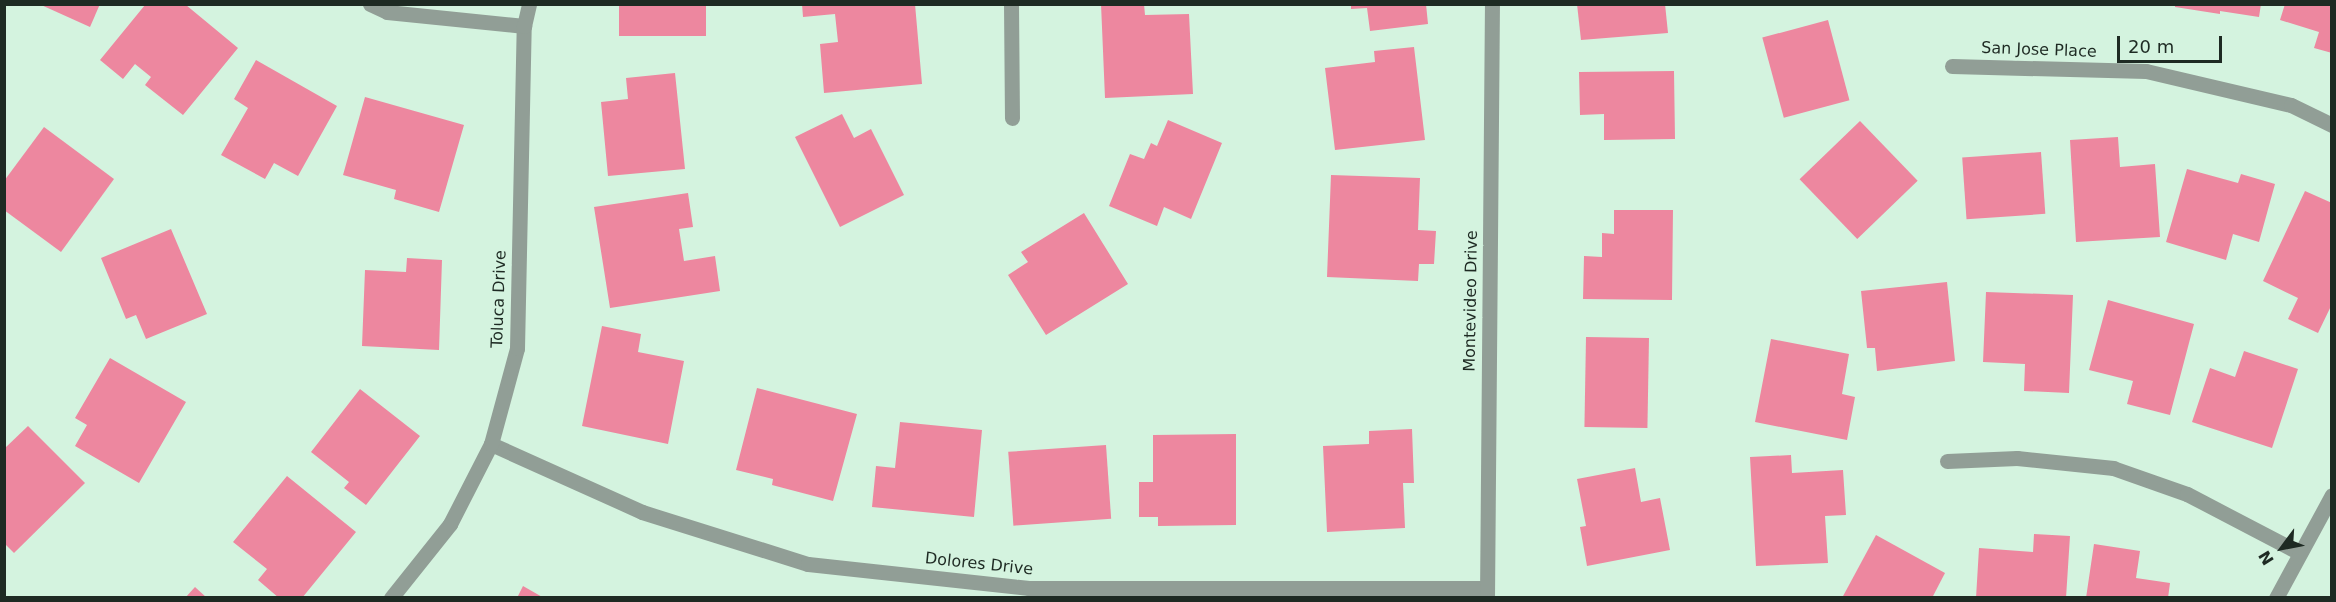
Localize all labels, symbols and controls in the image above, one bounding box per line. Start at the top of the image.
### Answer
scale bar [2120,24,2225,62]
text: 20 m [2128,36,2174,57]
street label: San Jose Place [1981,38,2097,62]
street label: Montevideo Drive [1460,230,1482,372]
street label: Toluca Drive [488,250,510,348]
north arrow [2252,518,2312,578]
text: N [2255,547,2278,569]
street label: Dolores Drive [924,549,1034,579]

